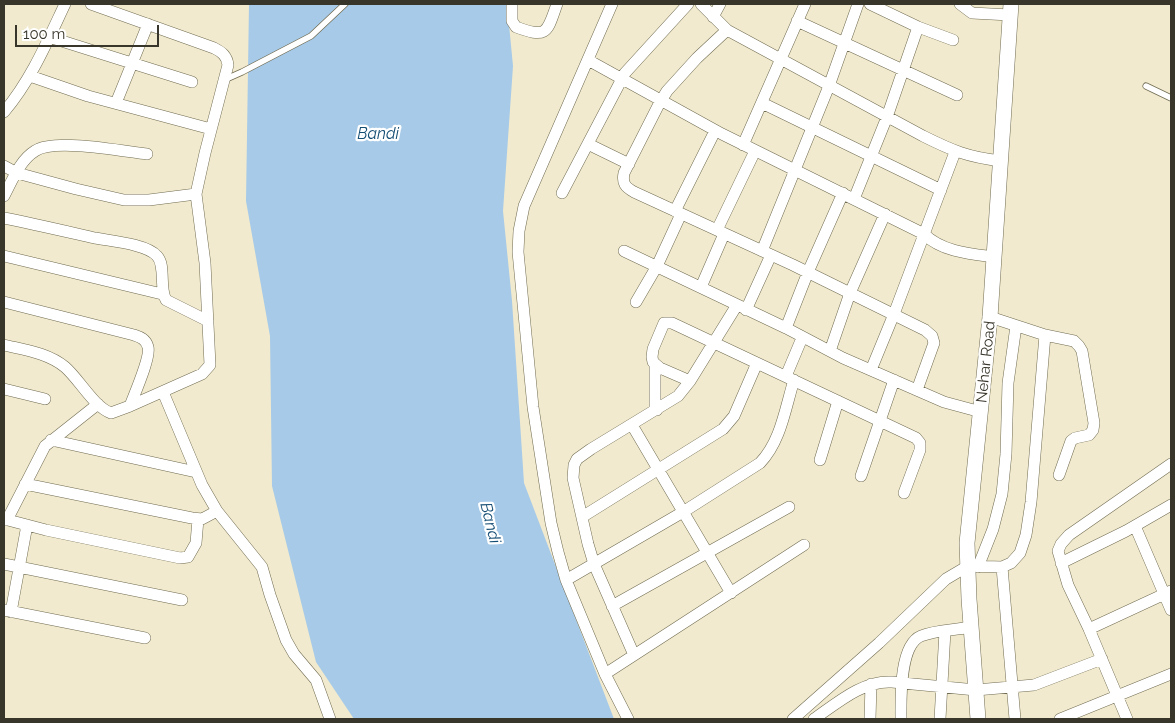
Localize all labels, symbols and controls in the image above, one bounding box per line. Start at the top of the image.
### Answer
scale bar [18,15,161,47]
text: 100 m [23,25,65,43]
water label: Bandi [357,124,399,144]
street label: Nehar Road [973,320,999,404]
water label: Bandi [476,500,504,546]

